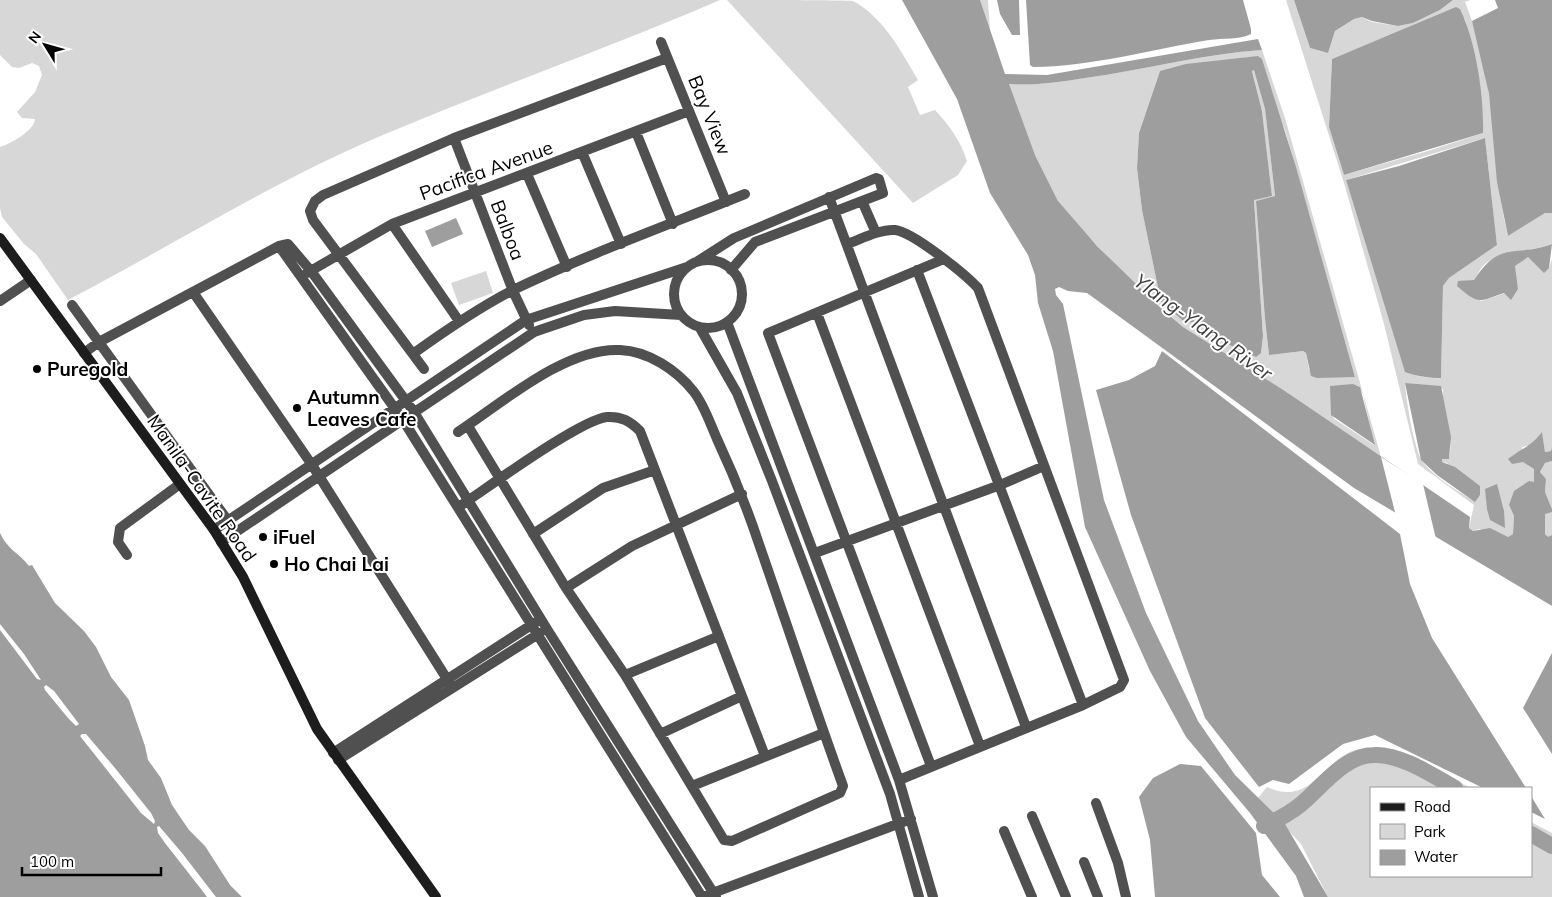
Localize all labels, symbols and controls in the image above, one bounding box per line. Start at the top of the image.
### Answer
north arrow [20,20,70,70]
text: N [24,28,45,47]
street label: Bay View [683,72,737,158]
street label: Pacifica Avenue [416,135,556,205]
street label: Balboa [486,197,530,263]
water label: Ylang-Ylang River [1129,268,1278,386]
place label: Puregold [47,357,128,381]
marker: Puregold [31,363,43,375]
place label: Autumn Leaves Cafe [307,385,417,431]
marker: Autumn Leaves Cafe [291,402,303,414]
street label: Manila-Cavite Road [142,410,262,566]
place label: iFuel [273,525,315,549]
marker: iFuel [257,531,269,543]
place label: Ho Chai Lai [284,552,389,576]
marker: Ho Chai Lai [268,558,280,570]
legend [1370,787,1532,877]
text: Road [1414,797,1451,816]
text: Park [1414,822,1446,841]
scale bar [22,844,161,876]
text: Water [1414,847,1458,866]
text: 100 m [30,852,74,871]

